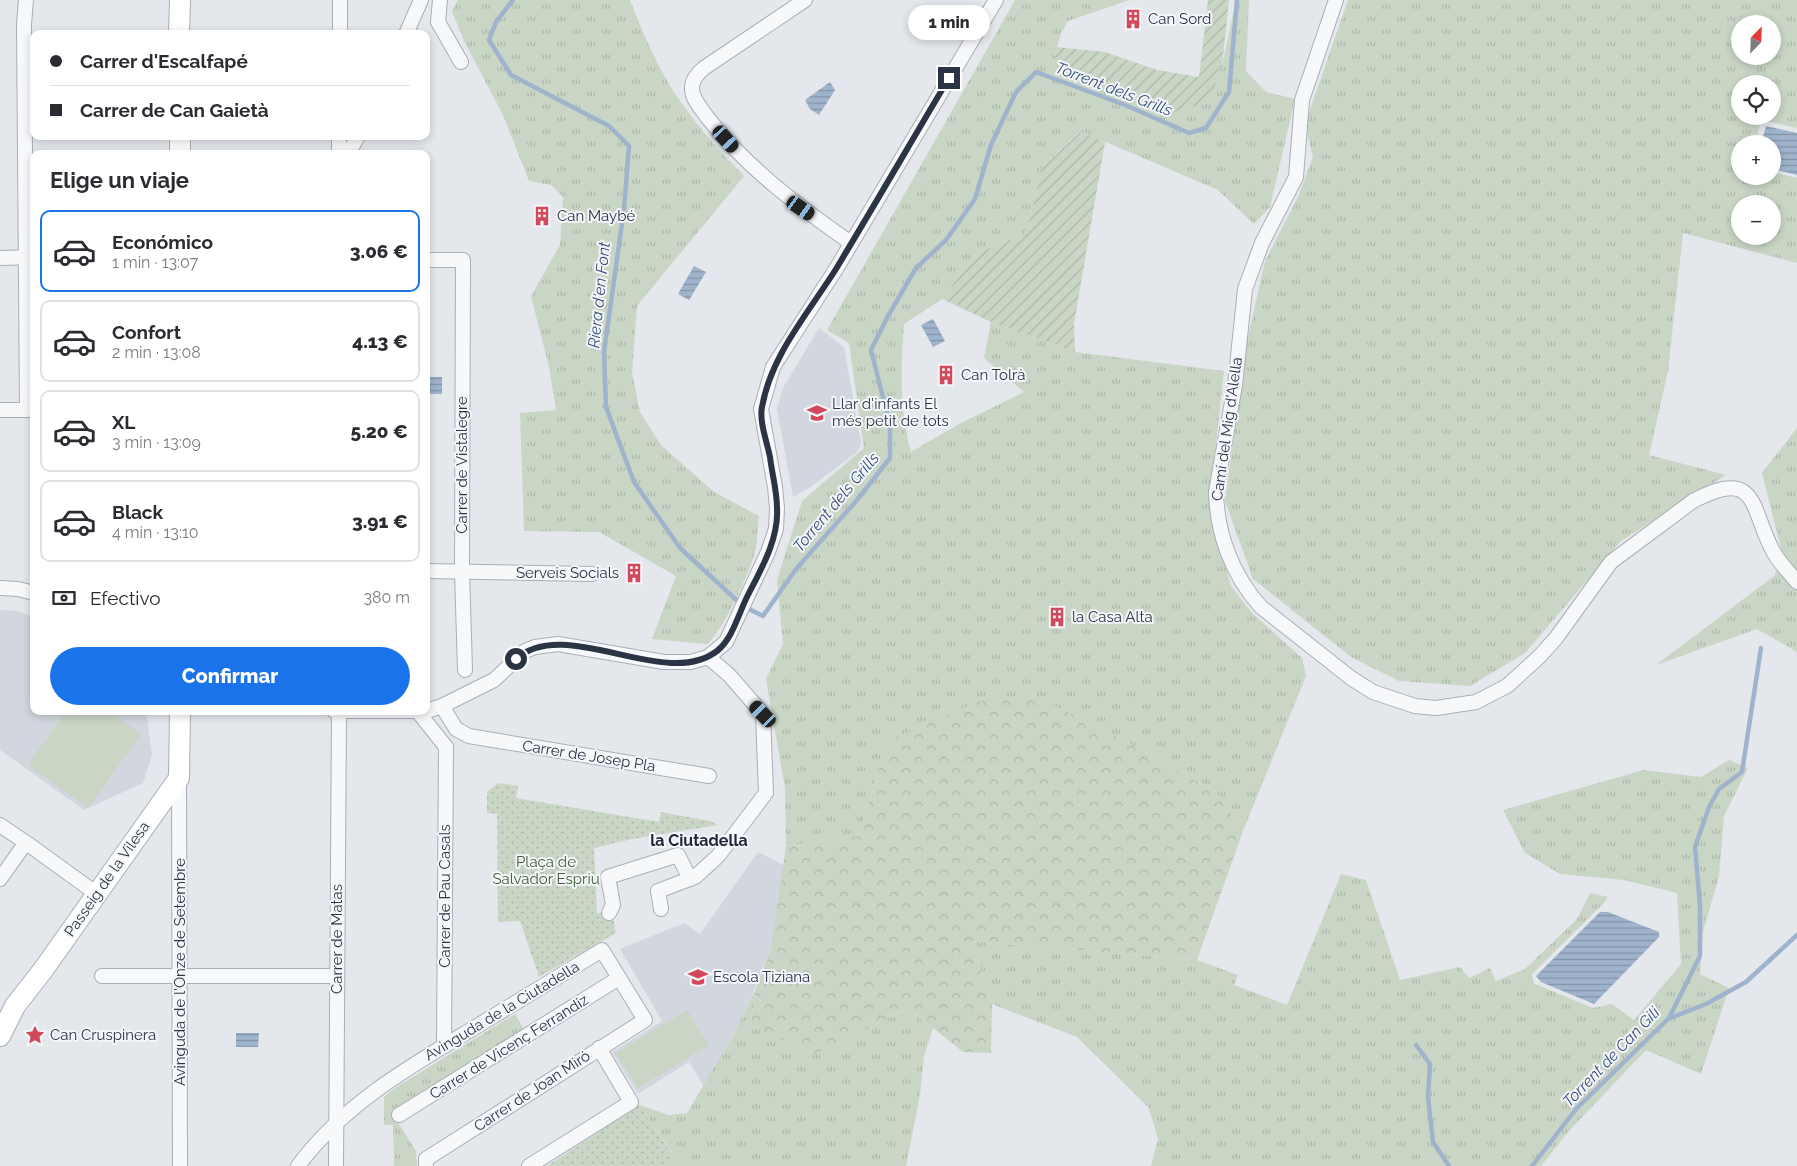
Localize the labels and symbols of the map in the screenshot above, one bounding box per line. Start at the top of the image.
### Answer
callout: 1 min [908,5,990,40]
building icon: Can Sord [1122,8,1144,30]
place label: Can Sord [1148,10,1211,28]
north arrow [1731,15,1781,65]
water label: Torrent dels Grills [1053,58,1176,120]
route end [938,67,960,89]
car [710,123,741,155]
car [784,193,817,223]
building icon: Can Maybé [531,205,553,227]
place label: Can Maybé [557,207,635,225]
water label: Riera d'en Font [584,240,614,349]
street label: Camí del Mig d'Alella [1208,356,1246,502]
building icon: Can Tolrà [935,364,957,386]
place label: Can Tolrà [961,366,1025,384]
place label: Llar d'infants El més petit de tots [832,395,949,430]
street label: Carrer de Vistalegre [453,396,471,534]
school or university icon: Llar d'infants El més petit de tots [806,402,828,424]
water label: Torrent dels Grills [789,448,883,556]
building icon: Serveis Socials [623,562,645,584]
place label: Serveis Socials [516,564,619,582]
building icon: la Casa Alta [1046,606,1068,628]
place label: la Casa Alta [1072,608,1153,626]
route start [505,648,527,670]
car [747,698,778,730]
street label: Carrer de Josep Pla [521,737,657,775]
street label: Passeig de la Vilesa [61,818,153,940]
street label: Carrer de Pau Casals [436,824,454,968]
district label: la Ciutadella [650,831,748,850]
park label: Plaça de Salvador Espriu [492,853,600,888]
street label: Avinguda de l'Onze de Setembre [171,858,189,1086]
street label: Carrer de Matas [328,884,346,994]
street label: Avinguda de la Ciutadella [421,958,583,1064]
school or university icon: Escola Tiziana [687,966,709,988]
place label: Escola Tiziana [713,968,810,986]
street label: Carrer de Vicenç Ferrandiz [426,991,592,1103]
water label: Torrent de Can Gili [1559,1003,1664,1111]
place icon: Can Cruspinera [24,1024,46,1046]
place label: Can Cruspinera [50,1026,156,1044]
street label: Carrer de Joan Miró [470,1047,594,1135]

